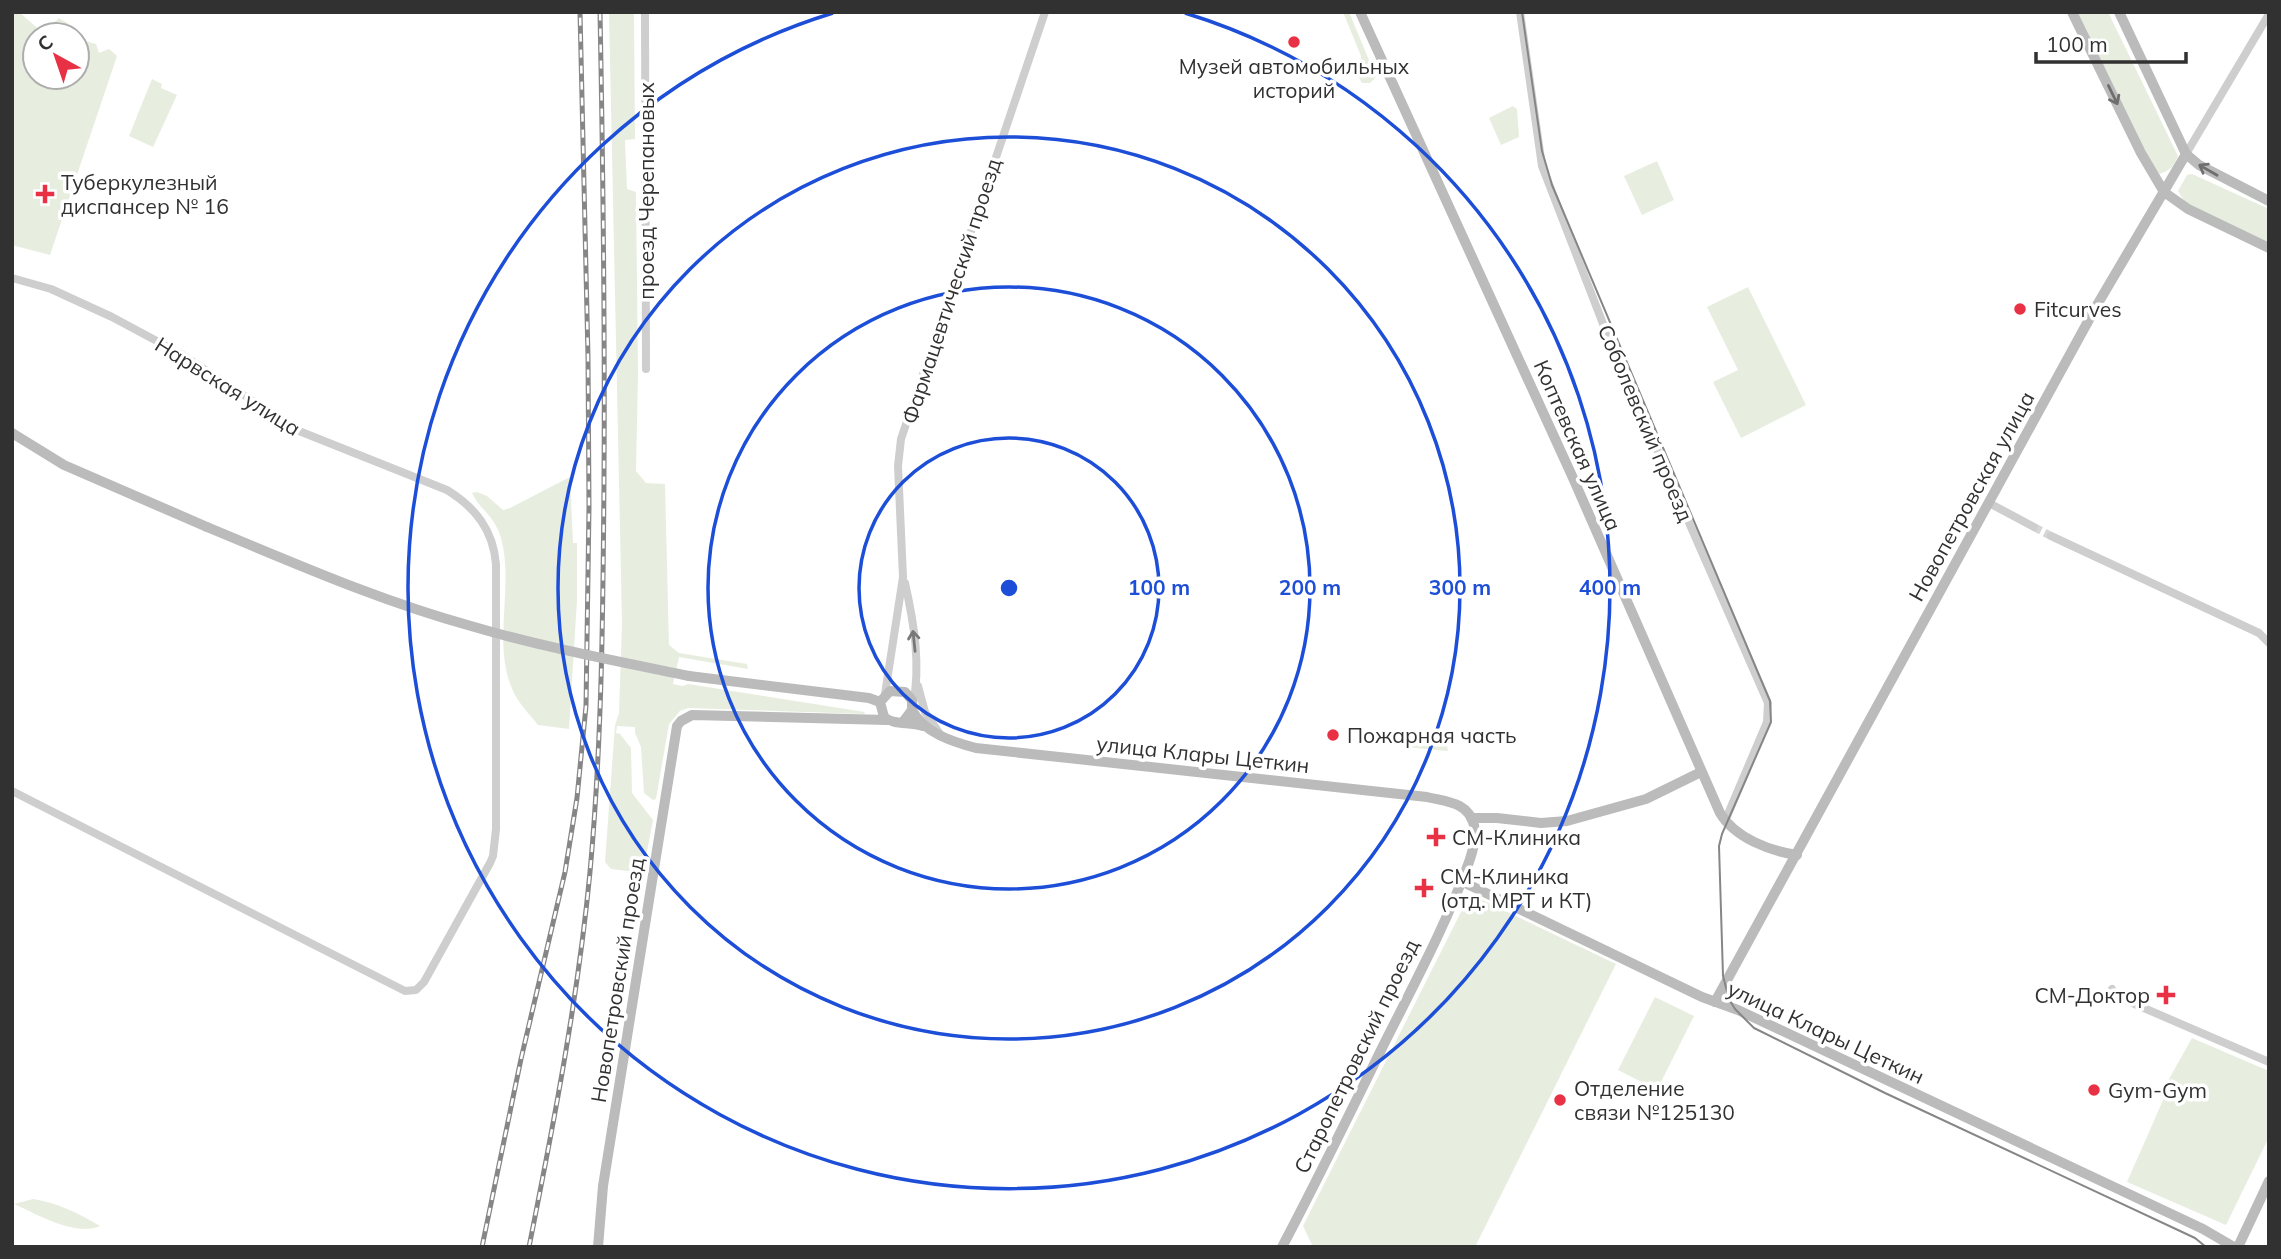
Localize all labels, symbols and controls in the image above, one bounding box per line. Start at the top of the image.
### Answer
north arrow [21,21,91,91]
scale bar [2036,21,2186,65]
text: С [32,30,58,56]
text: 100 m [2046,31,2108,57]
marker: Музей автомобильных историй [1286,34,1302,50]
place label: Музей автомобильных историй [1179,53,1410,103]
street label: проезд Черепановых [633,82,659,300]
one-way arrow [2107,84,2120,105]
street label: Фармацевтический проезд [896,155,1006,427]
one-way arrow [2198,163,2218,177]
place label: Туберкулезный диспансер № 16 [61,169,229,219]
marker: Туберкулезный диспансер № 16 [35,184,55,204]
place label: Fitcurves [2034,296,2122,322]
marker: Fitcurves [2012,301,2028,317]
street label: Соболевский проезд [1593,321,1699,526]
street label: Нарвская улица [151,331,305,441]
street label: Коптевская улица [1529,356,1627,534]
street label: Новопетровская улица [1903,387,2039,605]
text: 100 m [1128,574,1190,600]
text: 200 m [1279,574,1341,600]
text: 300 m [1429,574,1491,600]
text: 400 m [1579,574,1641,600]
centre of rings [997,576,1021,600]
one-way arrow [908,630,921,652]
place label: Пожарная часть [1347,722,1517,748]
marker: Пожарная часть [1325,727,1341,743]
street label: улица Клары Цеткин [1095,730,1311,778]
place label: СМ-Клиника [1452,824,1581,850]
marker: СМ-Клиника [1426,827,1446,847]
street label: Новопетровский проезд [585,855,649,1104]
place label: СМ-Клиника (отд. МРТ и КТ) [1440,863,1593,913]
marker: СМ-Клиника (отд. МРТ и КТ) [1414,878,1434,898]
street label: Старопетровский проезд [1288,934,1424,1177]
street label: улица Клары Цеткин [1724,975,1928,1089]
place label: СМ-Доктор [2034,982,2150,1008]
marker: СМ-Доктор [2156,985,2176,1005]
place label: Отделение связи №125130 [1574,1075,1735,1125]
place label: Gym-Gym [2108,1077,2207,1103]
marker: Gym-Gym [2086,1082,2102,1098]
marker: Отделение связи №125130 [1552,1092,1568,1108]

